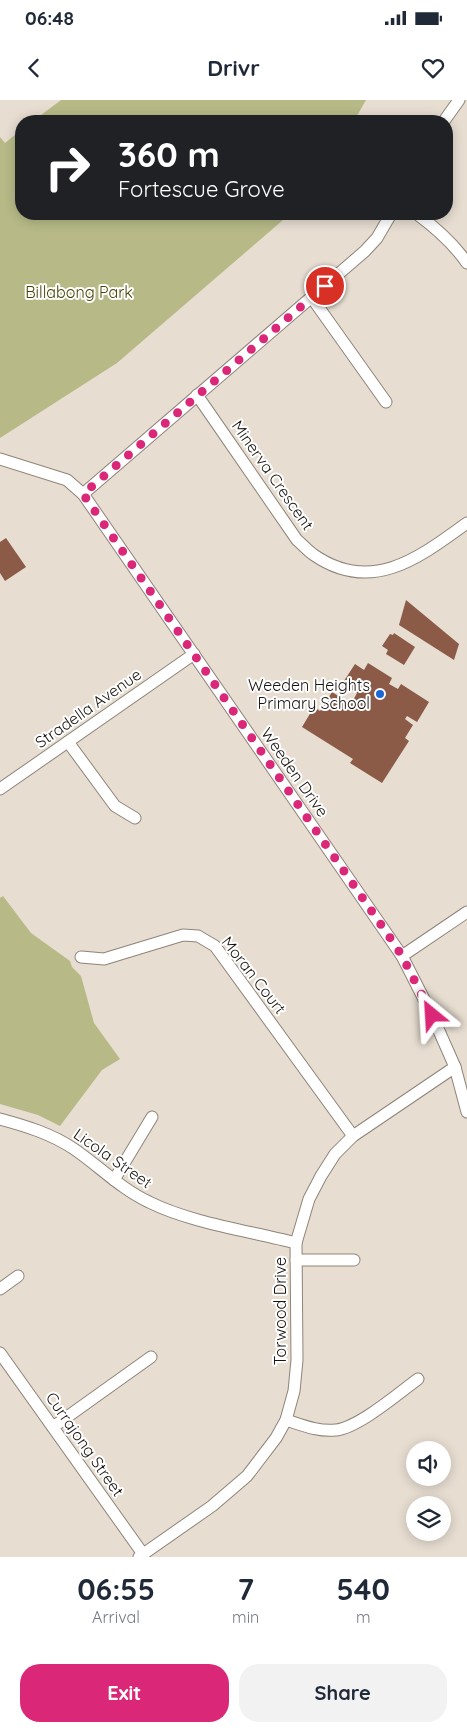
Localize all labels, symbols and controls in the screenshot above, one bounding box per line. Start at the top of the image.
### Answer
text: 06:48 [25,6,74,30]
icon: back [20,54,48,82]
text: Drivr [207,54,260,82]
icon: heart [419,54,447,82]
text: 360 m [118,132,220,176]
icon: right [35,135,100,200]
text: Fortescue Grove [118,175,285,203]
pin [304,265,346,307]
icon: arrive [311,272,339,300]
park label: Billabong Park [25,282,133,302]
street label: Minerva Crescent [228,416,318,534]
street label: Stradella Avenue [31,664,145,752]
place label: Weeden Heights Primary School [248,675,370,713]
marker: Weeden Heights Primary School [374,688,386,700]
street label: Weeden Drive [257,724,333,820]
street label: Moran Court [217,932,291,1018]
position arrow [405,988,457,1040]
street label: Licola Street [70,1124,156,1192]
street label: Torwood Drive [270,1257,290,1365]
street label: Currajong Street [42,1388,128,1500]
map controls [406,1441,451,1541]
button: sound [406,1441,451,1486]
button: layers [406,1496,451,1541]
text: 06:55 [77,1570,155,1608]
text: 7 [237,1570,254,1608]
text: 540 [337,1570,390,1608]
text: Arrival [92,1607,140,1627]
text: min [232,1607,259,1627]
text: m [356,1607,370,1627]
button: Exit [20,1664,229,1722]
button: Share [239,1664,447,1722]

